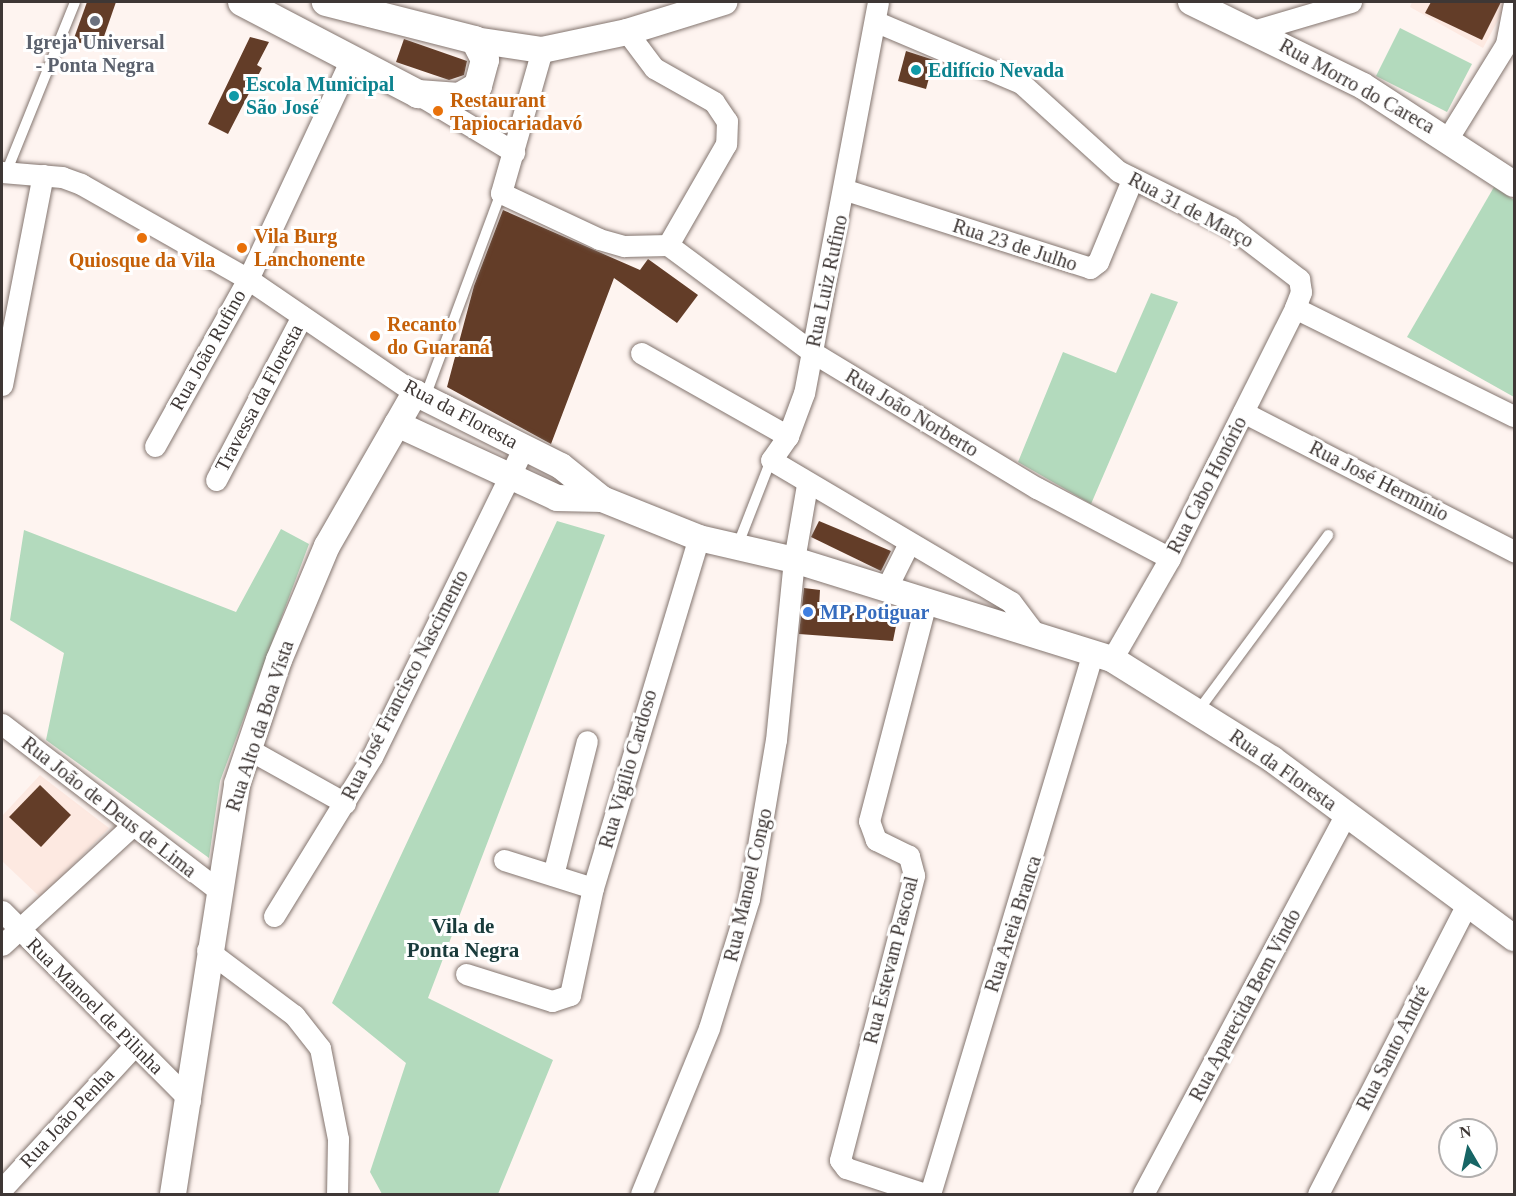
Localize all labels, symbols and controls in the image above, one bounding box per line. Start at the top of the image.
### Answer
marker: Igreja Universal - Ponta Negra [88,14,102,28]
place label: Igreja Universal - Ponta Negra [25,30,165,77]
street label: Rua Morro do Careca [1275,33,1439,139]
place label: Edifício Nevada [928,58,1064,82]
marker: Edifício Nevada [909,63,923,77]
place label: Escola Municipal São José [246,72,394,119]
place label: Restaurant Tapiocariadavó [450,88,583,135]
marker: Escola Municipal São José [227,89,241,103]
marker: Restaurant Tapiocariadavó [431,104,445,118]
street label: Rua 31 de Março [1124,167,1258,253]
street label: Rua Luiz Rufino [801,213,853,349]
street label: Rua 23 de Julho [950,214,1080,276]
place label: Vila Burg Lanchonente [254,225,365,272]
marker: Quiosque da Vila [135,231,149,245]
marker: Vila Burg Lanchonente [235,241,249,255]
place label: Quiosque da Vila [68,248,216,272]
street label: Rua João Rufino [165,285,251,415]
place label: Recanto do Guaraná [387,312,490,359]
street label: Travessa da Floresta [210,320,308,476]
marker: Recanto do Guaraná [368,329,382,343]
street label: Rua João Norberto [841,364,983,462]
street label: Rua da Floresta [400,374,522,454]
street label: Rua Cabo Honório [1162,412,1252,558]
street label: Rua José Hermínio [1305,436,1453,526]
street label: Rua José Francisco Nascimento [336,566,474,804]
place label: MP Potiguar [820,600,931,624]
marker: MP Potiguar [801,605,815,619]
street label: Rua Alto da Boa Vista [221,637,299,815]
street label: Rua Vigílio Cardoso [594,687,662,851]
street label: Rua da Floresta [1225,724,1341,816]
street label: Rua João de Deus de Lima [17,731,201,883]
street label: Rua Manoel Congo [719,806,777,964]
street label: Rua Areia Branca [979,852,1047,996]
street label: Rua Estevam Pascoal [859,874,923,1046]
street label: Rua Aparecida Bem Vindo [1184,904,1306,1106]
district label: Vila de Ponta Negra [407,913,519,963]
street label: Rua Manoel de Pilinha [22,933,168,1079]
street label: Rua Santo André [1351,981,1435,1115]
street label: Rua João Penha [15,1063,119,1173]
north arrow [1438,1118,1498,1178]
text: N [1458,1122,1472,1141]

